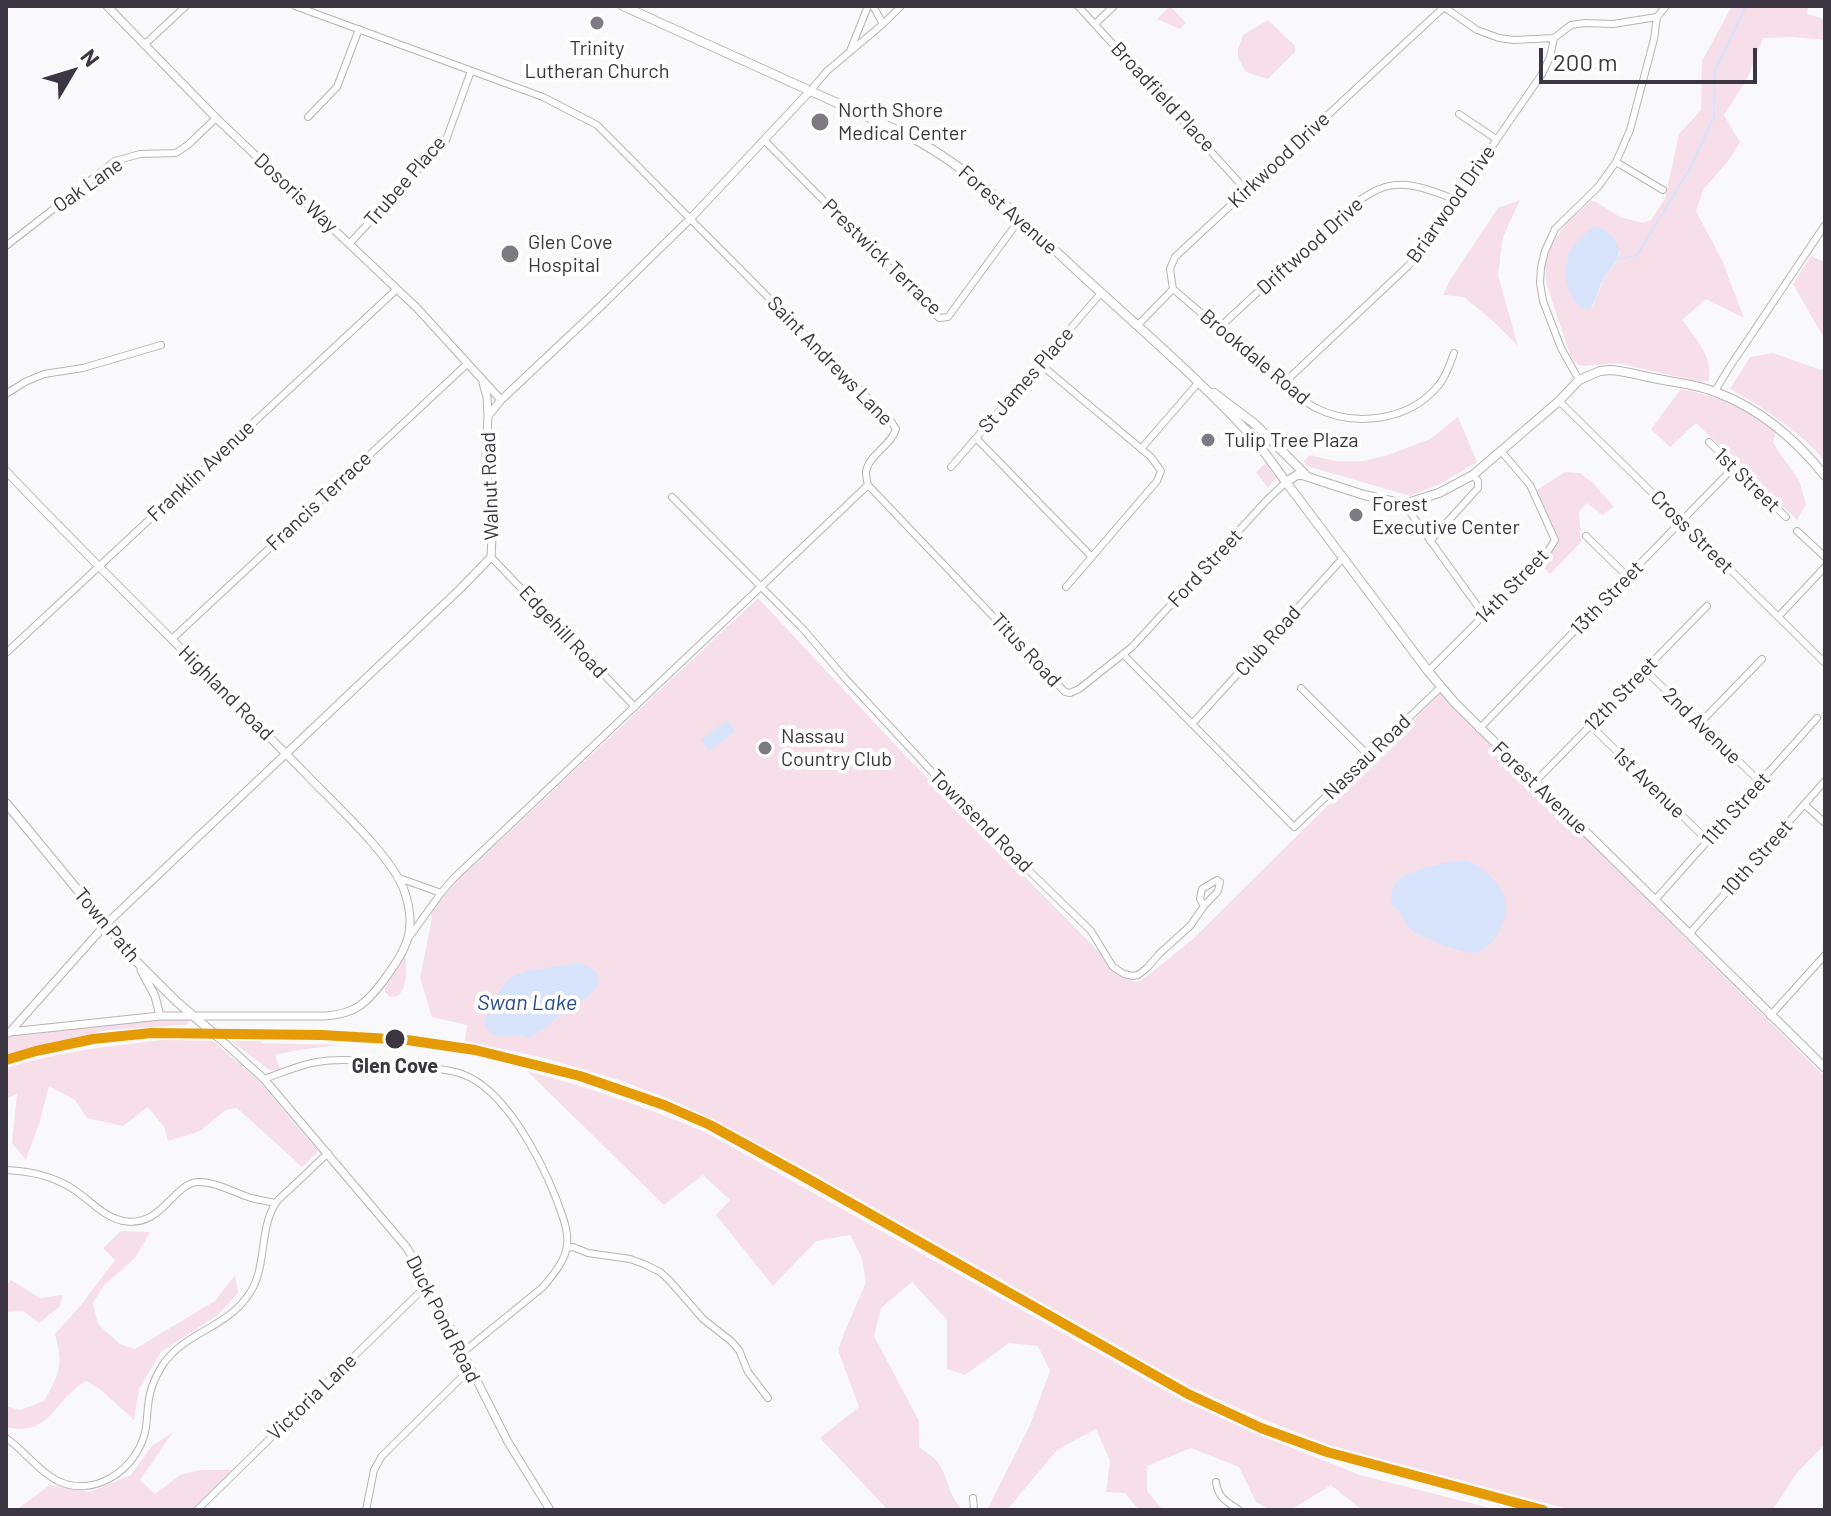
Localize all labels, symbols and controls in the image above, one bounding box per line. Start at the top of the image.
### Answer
marker: Trinity Lutheran Church [588,14,606,32]
north arrow [32,32,112,112]
scale bar [1543,32,1761,82]
place label: Trinity Lutheran Church [525,36,669,83]
street label: Broadfield Place [1106,37,1220,157]
text: N [76,43,106,71]
text: 200 m [1553,47,1618,76]
place label: North Shore Medical Center [838,98,967,145]
street label: Kirkwood Drive [1223,107,1335,213]
marker: North Shore Medical Center [809,111,831,133]
street label: Trubee Place [359,131,451,231]
street label: Briarwood Drive [1401,140,1501,268]
street label: Dosoris Way [249,148,343,238]
street label: Oak Lane [49,152,127,218]
street label: Forest Avenue [954,160,1062,260]
street label: Driftwood Drive [1252,192,1368,300]
street label: Prestwick Terrace [817,194,947,320]
place label: Glen Cove Hospital [528,230,613,277]
marker: Glen Cove Hospital [499,243,521,265]
street label: Saint Andrews Lane [762,291,898,431]
street label: Brookdale Road [1195,304,1315,410]
street label: St James Place [973,322,1079,438]
street label: Franklin Avenue [143,415,259,527]
place label: Tulip Tree Plaza [1224,428,1359,452]
street label: Walnut Road [476,431,504,541]
marker: Tulip Tree Plaza [1199,431,1217,449]
street label: 1st Street [1709,443,1785,517]
street label: Francis Terrace [262,446,376,556]
street label: Cross Street [1645,485,1739,579]
place label: Forest Executive Center [1372,492,1520,539]
marker: Forest Executive Center [1347,506,1365,524]
street label: Ford Street [1163,524,1247,612]
street label: 14th Street [1470,544,1554,628]
street label: 13th Street [1566,556,1648,640]
street label: Edgehill Road [514,581,612,683]
street label: Club Road [1230,601,1306,681]
street label: Titus Road [986,608,1066,692]
street label: Highland Road [174,641,278,745]
street label: 12th Street [1580,652,1662,736]
street label: 2nd Avenue [1658,683,1746,769]
street label: Nassau Road [1318,710,1416,804]
place label: Nassau Country Club [781,724,892,771]
street label: Forest Avenue [1487,736,1593,840]
marker: Nassau Country Club [756,739,774,757]
street label: 1st Avenue [1608,743,1690,823]
street label: Townsend Road [925,765,1037,877]
street label: 11th Street [1697,767,1775,851]
street label: 10th Street [1716,815,1798,901]
street label: Town Path [69,883,145,967]
water label: Swan Lake [477,990,577,1016]
marker: Glen Cove [383,1027,407,1051]
place label: Glen Cove [352,1054,438,1078]
street label: Duck Pond Road [401,1251,485,1387]
street label: Victoria Lane [262,1349,362,1445]

